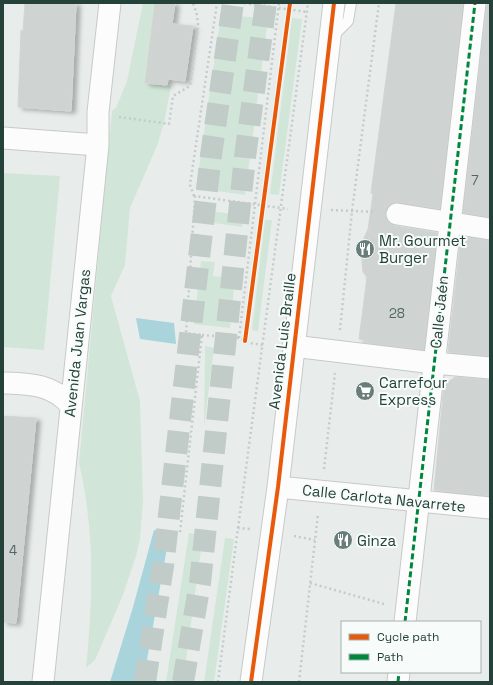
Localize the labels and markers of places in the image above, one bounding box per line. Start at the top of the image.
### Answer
place label: Mr. Gourmet Burger [379,231,466,267]
restaurant icon: Mr. Gourmet Burger [354,238,376,260]
place label: Carrefour Express [379,373,448,409]
supermarket icon: Carrefour Express [354,380,376,402]
restaurant icon: Ginza [332,529,354,551]
place label: Ginza [357,531,397,550]

